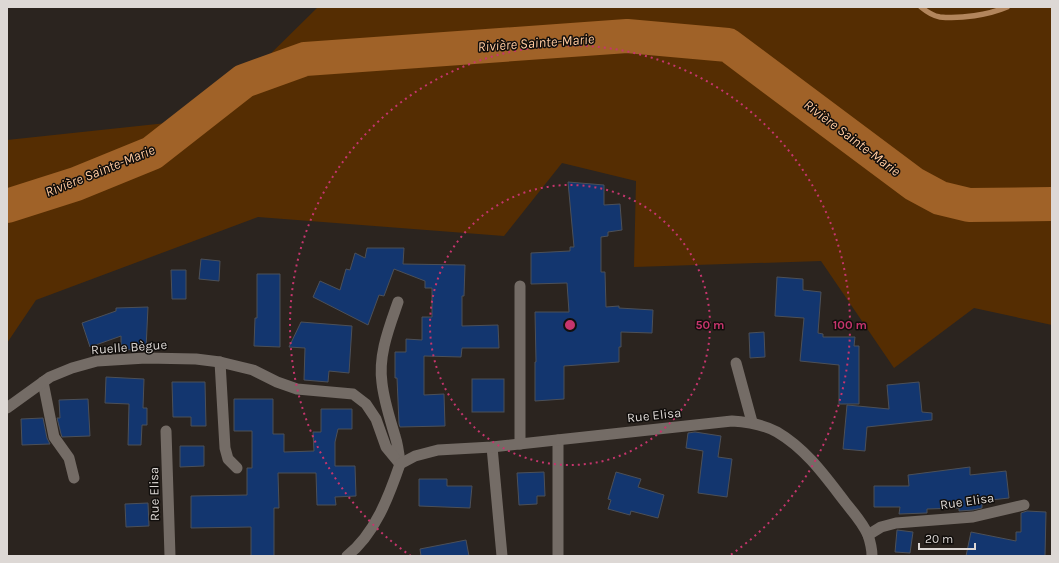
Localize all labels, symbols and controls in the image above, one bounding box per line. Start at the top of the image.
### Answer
water label: Rivière Sainte-Marie [477,30,595,56]
water label: Rivière Sainte-Marie [800,96,904,180]
water label: Rivière Sainte-Marie [43,141,158,201]
centre of rings [563,318,577,332]
text: 50 m [696,318,725,332]
text: 100 m [833,318,867,332]
street label: Ruelle Bègue [90,337,168,357]
street label: Rue Elisa [626,405,682,425]
street label: Rue Elisa [146,467,162,521]
street label: Rue Elisa [939,490,995,512]
scale bar [919,525,975,551]
text: 20 m [925,532,953,546]

